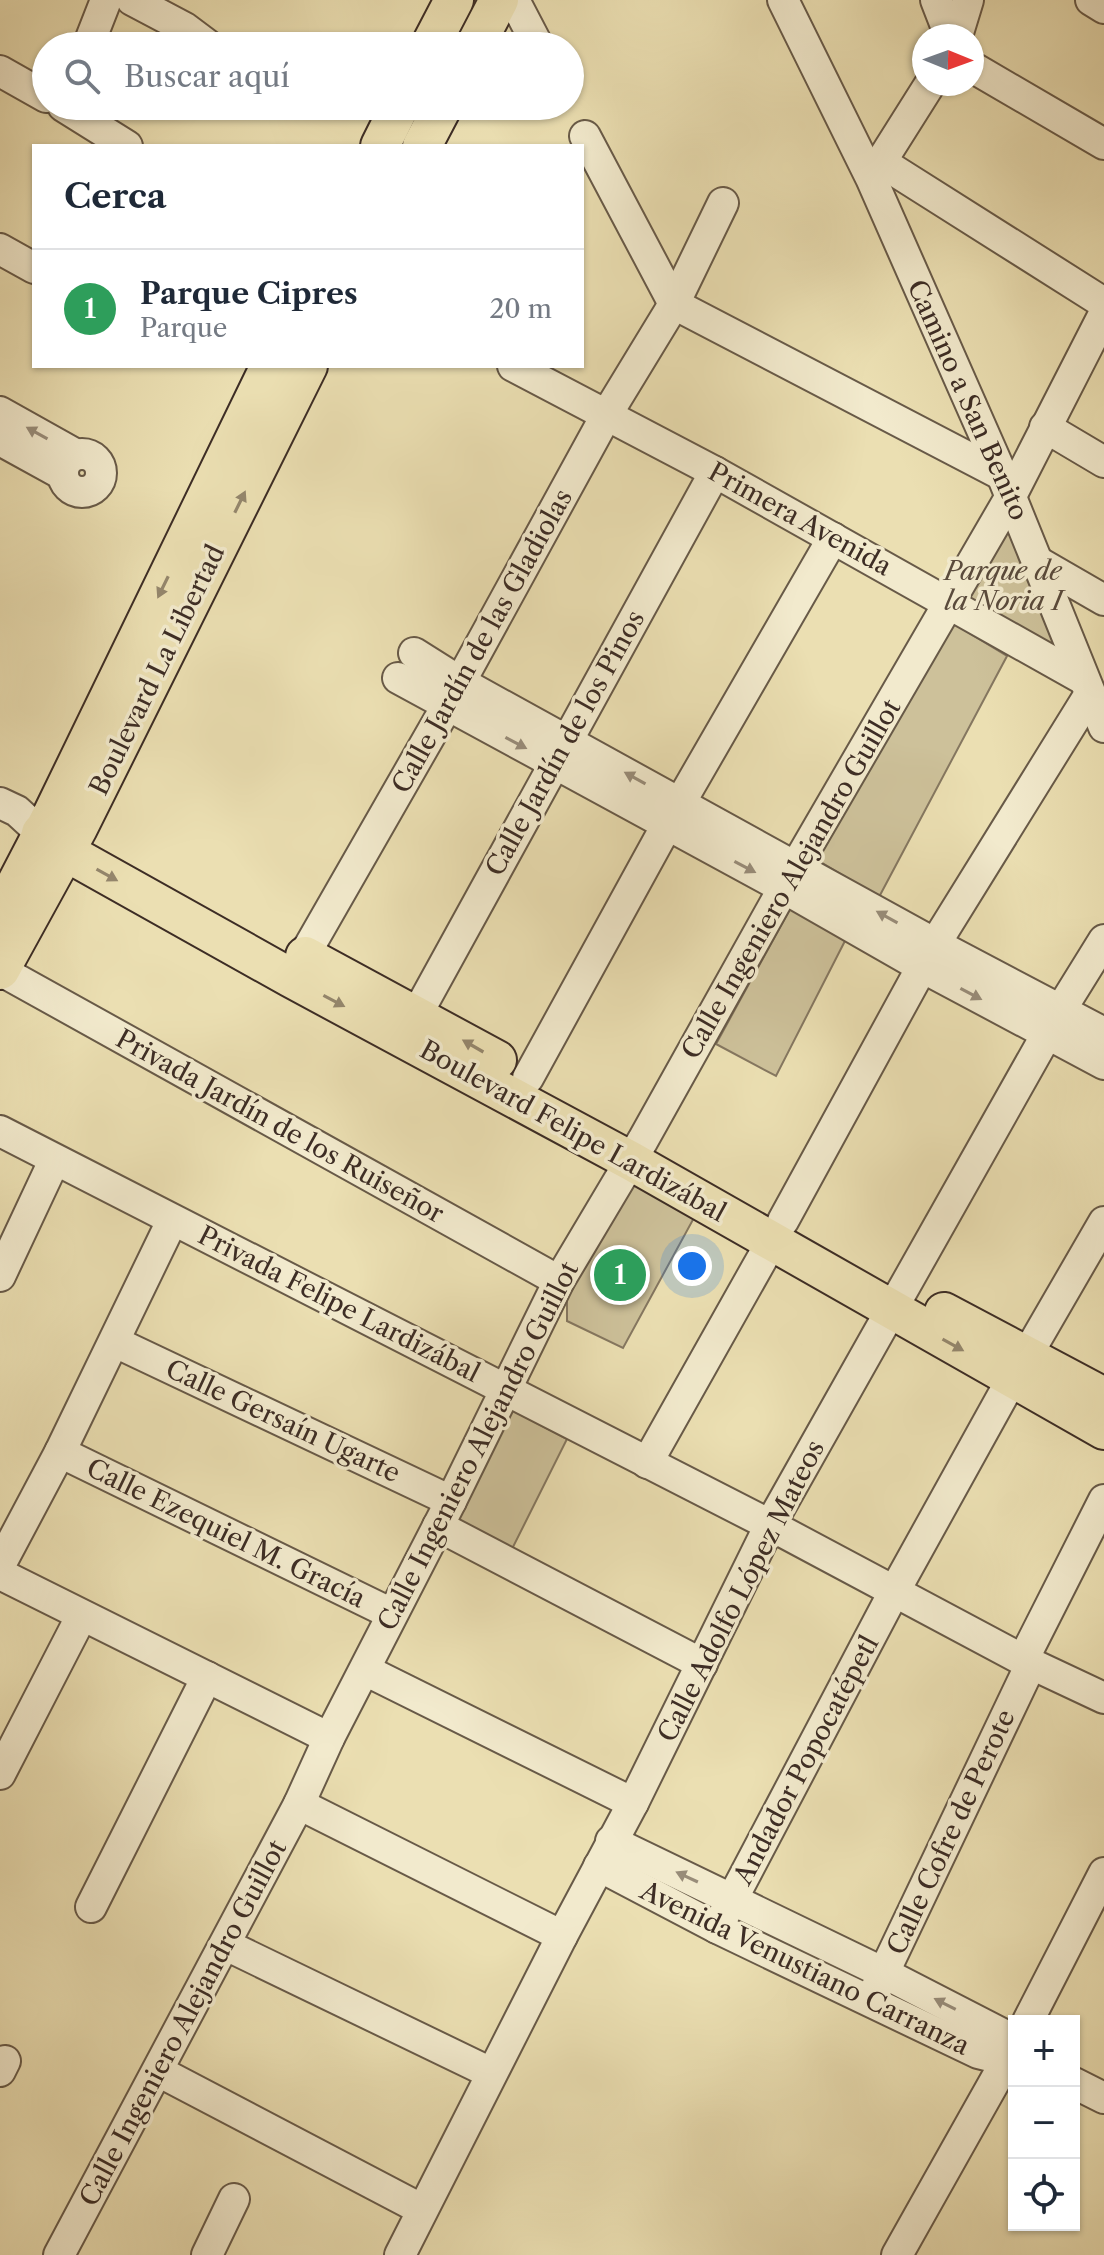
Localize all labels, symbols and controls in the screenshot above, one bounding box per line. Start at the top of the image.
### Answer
north arrow [912,24,984,96]
search box [32,32,584,120]
icon: search [60,54,104,98]
text: Buscar aquí [124,58,290,95]
text: Cerca [64,175,166,217]
text: Parque Cipres [140,275,358,312]
street label: Camino a San Benito [901,275,1035,525]
text: 1 [84,293,96,325]
text: 20 m [489,293,552,325]
text: Parque [140,312,227,344]
one-way arrow [26,426,49,440]
street label: Primera Avenida [703,456,897,583]
street label: Calle Jardín de las Gladiolas [385,483,579,799]
one-way arrow [234,491,247,514]
street label: Boulevard La Libertad [82,539,232,800]
park label: Parque de la Noria I [942,555,1066,617]
one-way arrow [156,576,169,599]
street label: Calle Jardín de los Pinos [479,605,651,881]
street label: Calle Ingeniero Alejandro Guillot [675,693,908,1064]
one-way arrow [505,736,527,750]
one-way arrow [623,771,646,785]
one-way arrow [733,860,756,873]
one-way arrow [96,867,118,881]
one-way arrow [876,910,898,924]
one-way arrow [960,987,983,1000]
one-way arrow [323,994,345,1008]
street label: Privada Jardín de los Ruiseñor [110,1022,450,1230]
street label: Boulevard Felipe Lardizábal [414,1033,732,1229]
one-way arrow [462,1040,484,1054]
street label: Privada Felipe Lardizábal [193,1219,485,1389]
pin: 1 [594,1245,646,1305]
your location [672,1246,712,1286]
street label: Calle Ingeniero Alejandro Guillot [371,1255,586,1636]
one-way arrow [942,1338,964,1352]
street label: Calle Gersaín Ugarte [161,1353,405,1489]
street label: Calle Adolfo López Mateos [651,1435,831,1747]
street label: Calle Ezequiel M. Gracía [81,1452,371,1615]
street label: Andador Popocatépetl [726,1630,885,1891]
street label: Calle Cofre de Perote [880,1704,1022,1960]
street label: Calle Ingeniero Alejandro Guillot [73,1834,294,2211]
one-way arrow [675,1870,698,1884]
street label: Avenida Venustiano Carranza [634,1874,975,2062]
one-way arrow [934,1997,957,2010]
map controls [1008,2015,1080,2231]
button: + [1008,2015,1080,2087]
button: − [1008,2087,1080,2159]
button: locate [1008,2159,1080,2231]

